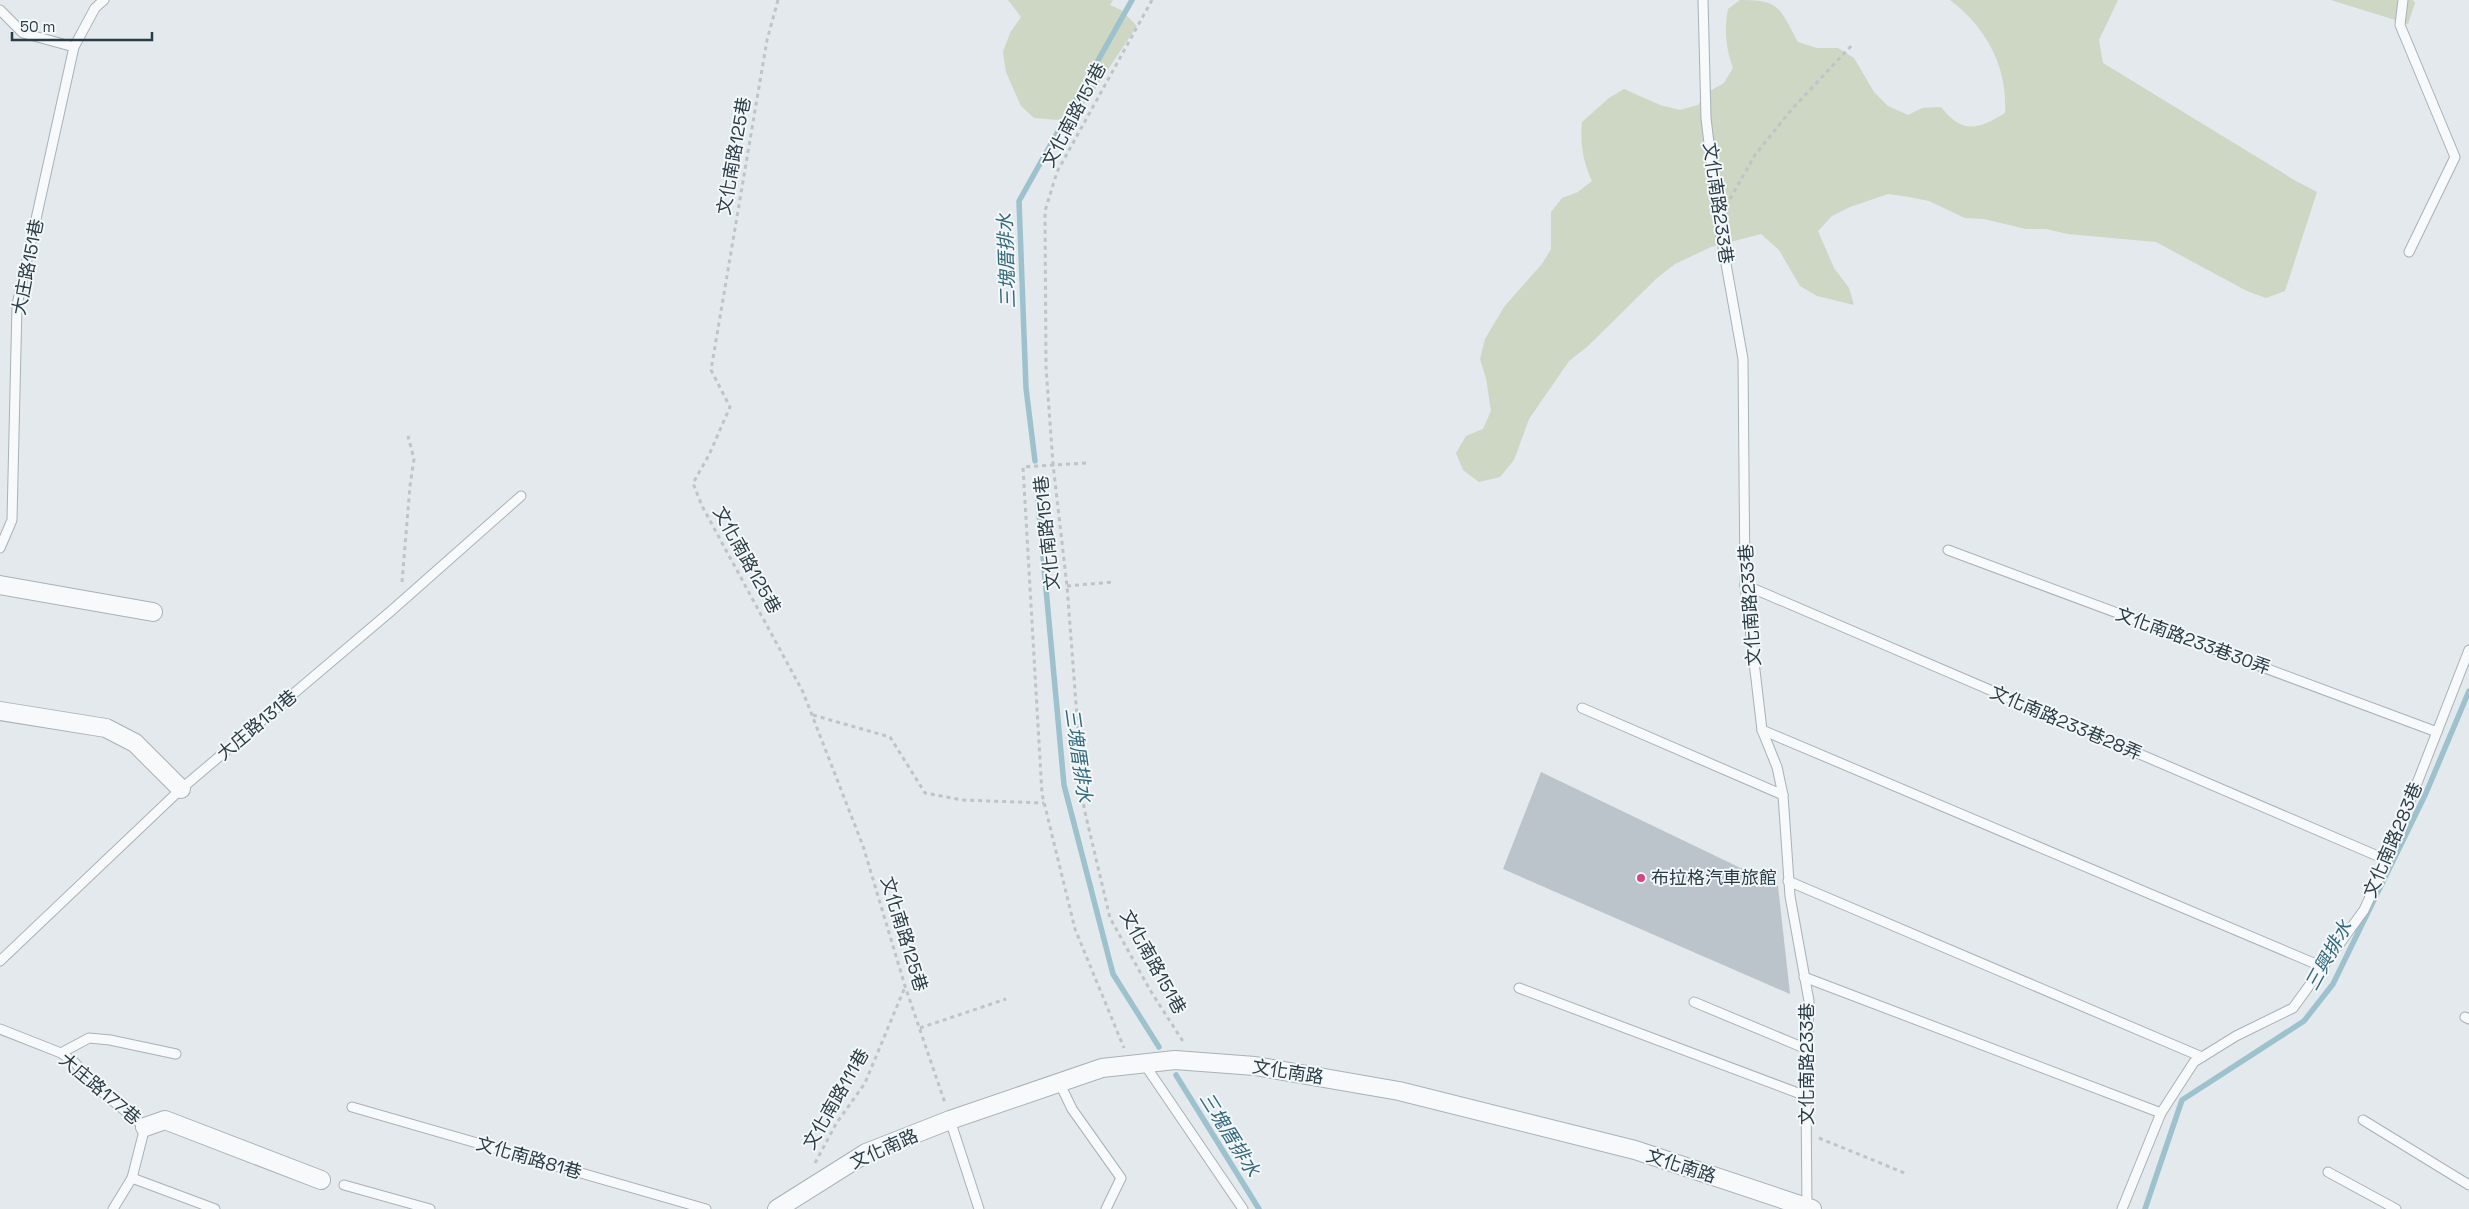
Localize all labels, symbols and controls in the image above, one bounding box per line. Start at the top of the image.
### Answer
scale bar [12,10,152,42]
text: 50 m [20,17,55,36]
street label: 文化南路151巷 [1036,58,1111,171]
street label: 文化南路125巷 [712,95,755,217]
street label: 文化南路233巷 [1699,141,1738,265]
water label: 三塊厝排水 [992,212,1021,309]
street label: 大庄路151巷 [7,217,48,317]
street label: 文化南路151巷 [1029,474,1064,592]
street label: 文化南路125巷 [708,502,786,617]
street label: 文化南路233巷 [1734,543,1765,667]
street label: 文化南路233巷30弄 [2113,602,2274,679]
street label: 文化南路233巷28弄 [1987,680,2146,765]
street label: 大庄路131巷 [212,684,301,765]
water label: 三塊厝排水 [1060,706,1098,805]
street label: 文化南路283巷 [2358,779,2427,901]
place label: 布拉格汽車旅館 [1651,866,1777,889]
marker: 布拉格汽車旅館 [1635,872,1647,884]
street label: 文化南路125巷 [876,874,933,994]
street label: 文化南路151巷 [1115,906,1192,1018]
water label: 三興排水 [2299,915,2358,995]
street label: 文化南路233巷 [1795,1003,1818,1125]
street label: 文化南路111巷 [797,1044,874,1153]
street label: 大庄路177巷 [55,1048,146,1130]
street label: 文化南路 [1251,1055,1325,1088]
water label: 三塊厝排水 [1194,1087,1266,1182]
street label: 文化南路 [846,1123,921,1174]
street label: 文化南路81巷 [474,1131,585,1184]
street label: 文化南路 [1643,1143,1719,1188]

